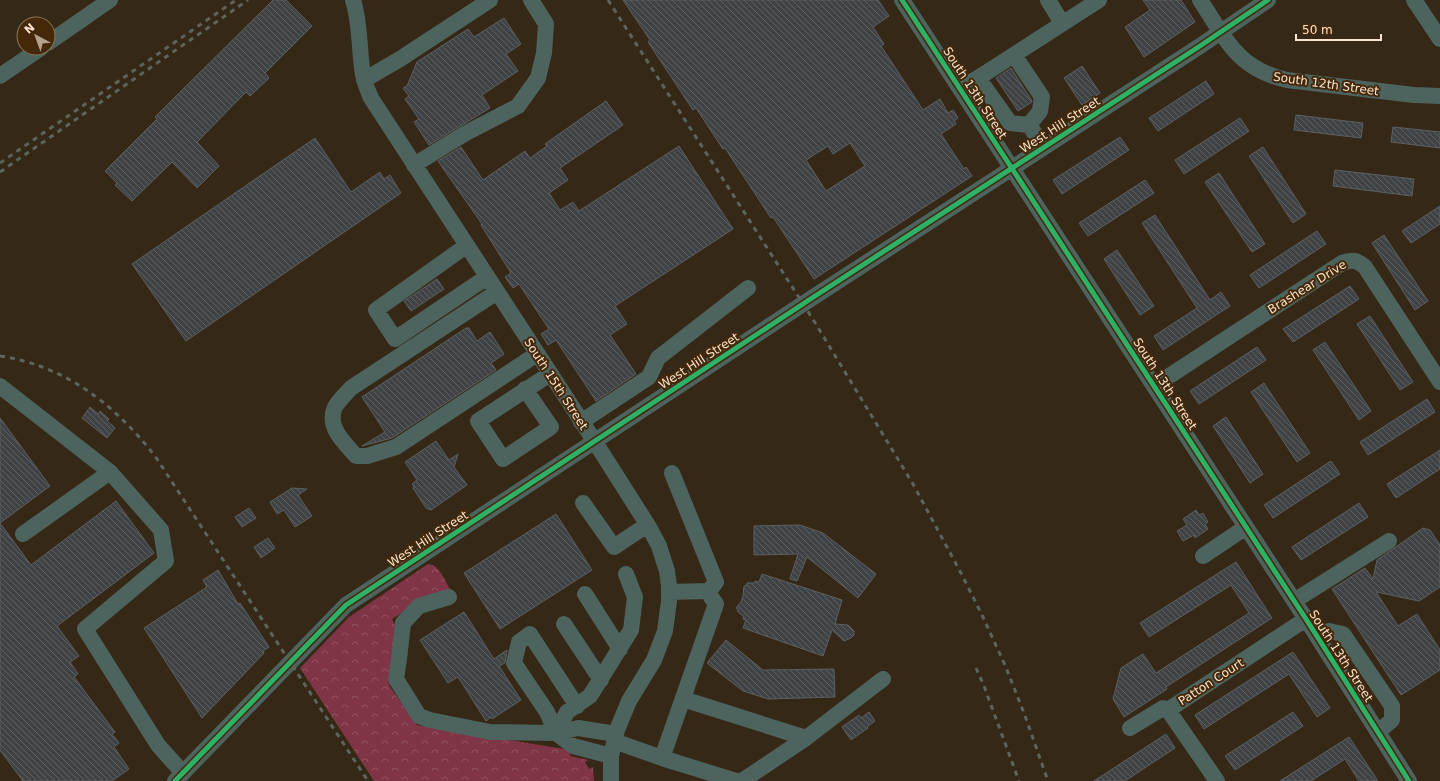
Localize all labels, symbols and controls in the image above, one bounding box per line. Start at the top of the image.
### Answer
north arrow [16,16,56,56]
scale bar [1296,16,1381,42]
text: N [22,21,38,37]
text: 50 m [1302,23,1333,37]
street label: South 13th Street [940,45,1010,142]
street label: South 12th Street [1272,70,1380,98]
street label: West Hill Street [1017,94,1103,156]
street label: Brashear Drive [1265,257,1349,317]
street label: West Hill Street [656,330,742,392]
street label: South 15th Street [521,336,591,433]
street label: South 13th Street [1130,336,1200,433]
street label: West Hill Street [385,508,471,570]
street label: South 13th Street [1306,608,1376,705]
street label: Patton Court [1176,655,1247,708]

